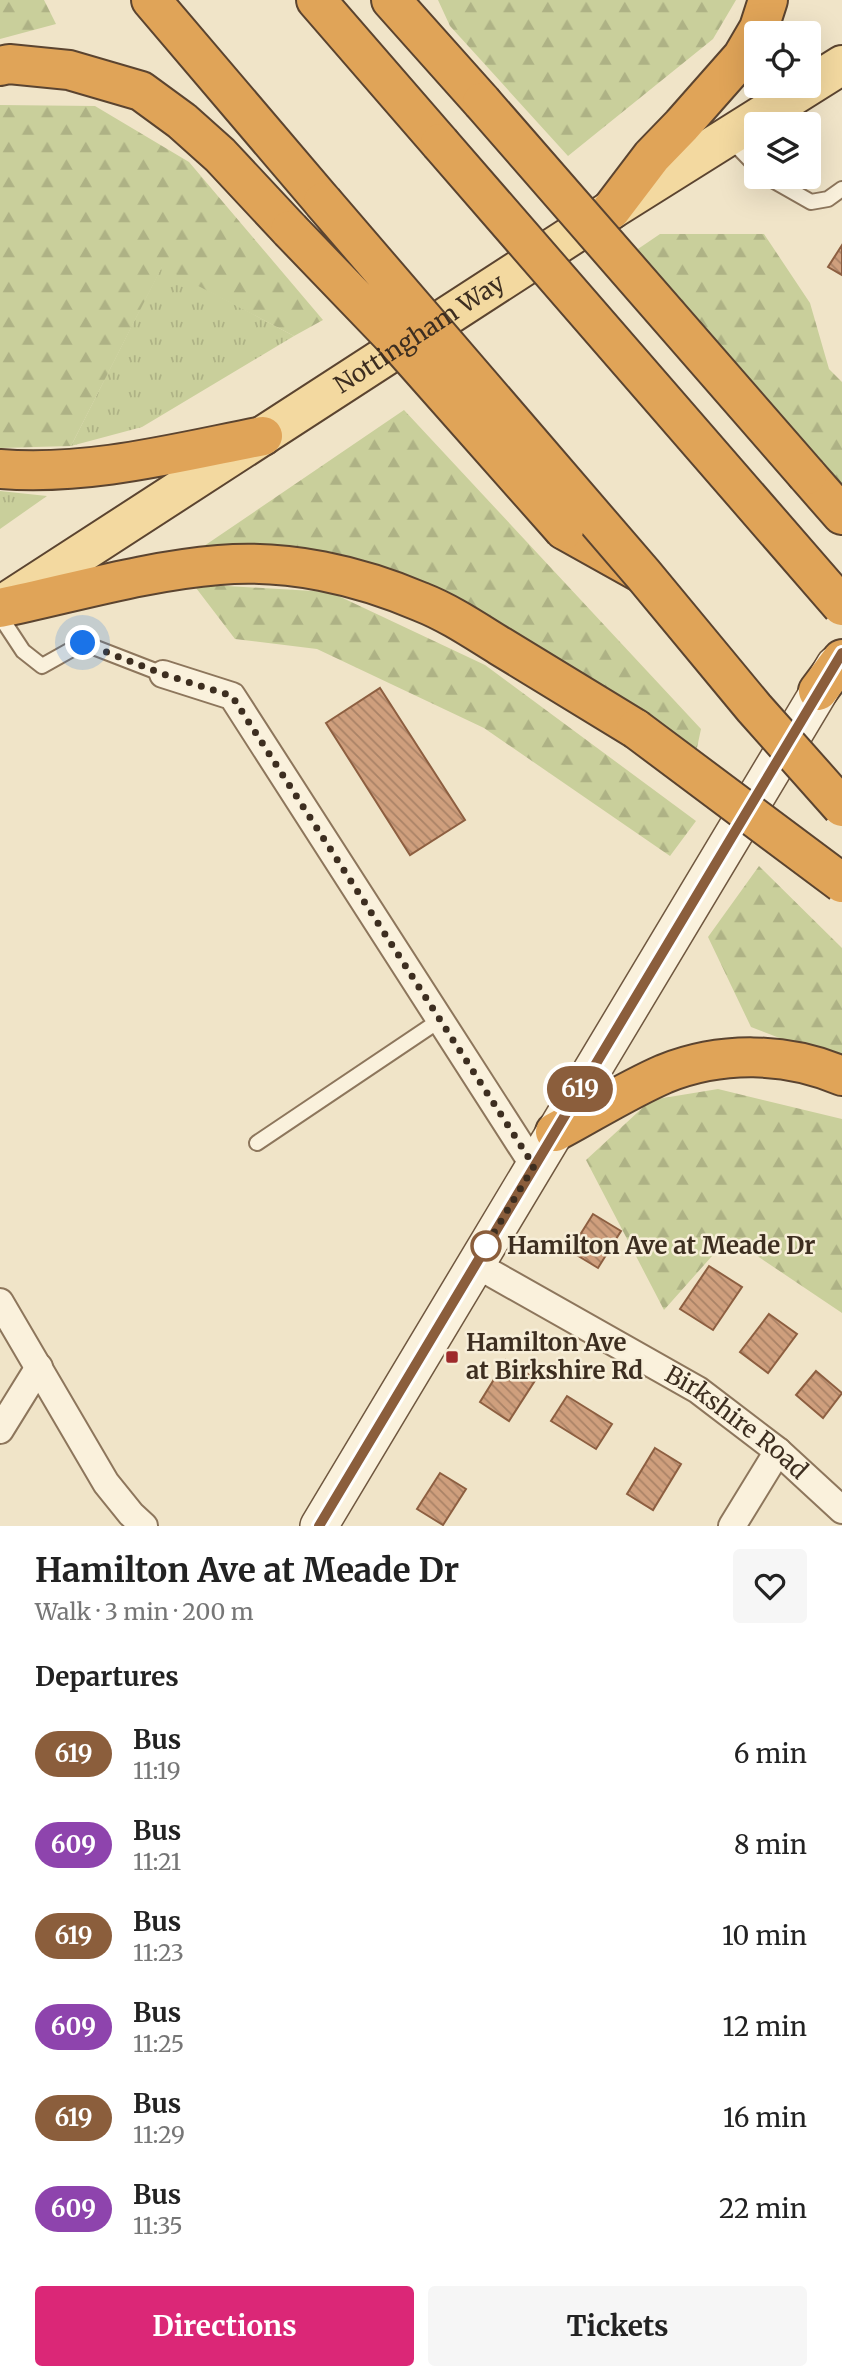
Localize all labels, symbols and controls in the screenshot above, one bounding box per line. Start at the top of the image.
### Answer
map controls [744,21,821,189]
button: locate [744,21,821,98]
button: layers [744,112,821,189]
street label: Nottingham Way [328,267,510,400]
your location [65,625,100,660]
line badge: 619 [540,1066,620,1112]
text: 619 [561,1073,599,1104]
place label: Hamilton Ave at Meade Dr [507,1230,815,1261]
marker: Hamilton Ave at Meade Dr [471,1231,501,1261]
place label: Hamilton Ave at Birkshire Rd [466,1327,643,1386]
marker: Hamilton Ave at Birkshire Rd [444,1349,460,1365]
street label: Birkshire Road [660,1359,814,1486]
button: heart [733,1549,807,1623]
text: Hamilton Ave at Meade Dr [35,1550,459,1591]
text: Walk · 3 min · 200 m [35,1597,254,1626]
text: Departures [35,1660,179,1693]
text: Bus [133,1723,181,1756]
text: 6 min [734,1737,807,1770]
text: 619 [54,1738,93,1769]
text: 11:19 [133,1756,181,1785]
text: Bus [133,1814,181,1847]
text: 8 min [734,1828,807,1861]
text: 609 [51,1829,96,1860]
text: 11:21 [133,1847,181,1876]
text: Bus [133,1905,181,1938]
text: 10 min [722,1919,807,1952]
text: 619 [54,1920,93,1951]
text: 11:23 [133,1938,184,1967]
text: Bus [133,1996,181,2029]
text: 12 min [723,2010,807,2043]
text: 609 [51,2011,96,2042]
text: 11:25 [133,2029,184,2058]
text: Bus [133,2087,181,2120]
text: 16 min [723,2101,807,2134]
text: 619 [54,2102,93,2133]
text: 11:29 [133,2120,185,2149]
text: Bus [133,2178,181,2211]
text: 22 min [719,2192,807,2225]
text: 609 [51,2193,96,2224]
text: 11:35 [133,2211,183,2240]
button: Directions [35,2286,414,2366]
button: Tickets [428,2286,807,2366]

